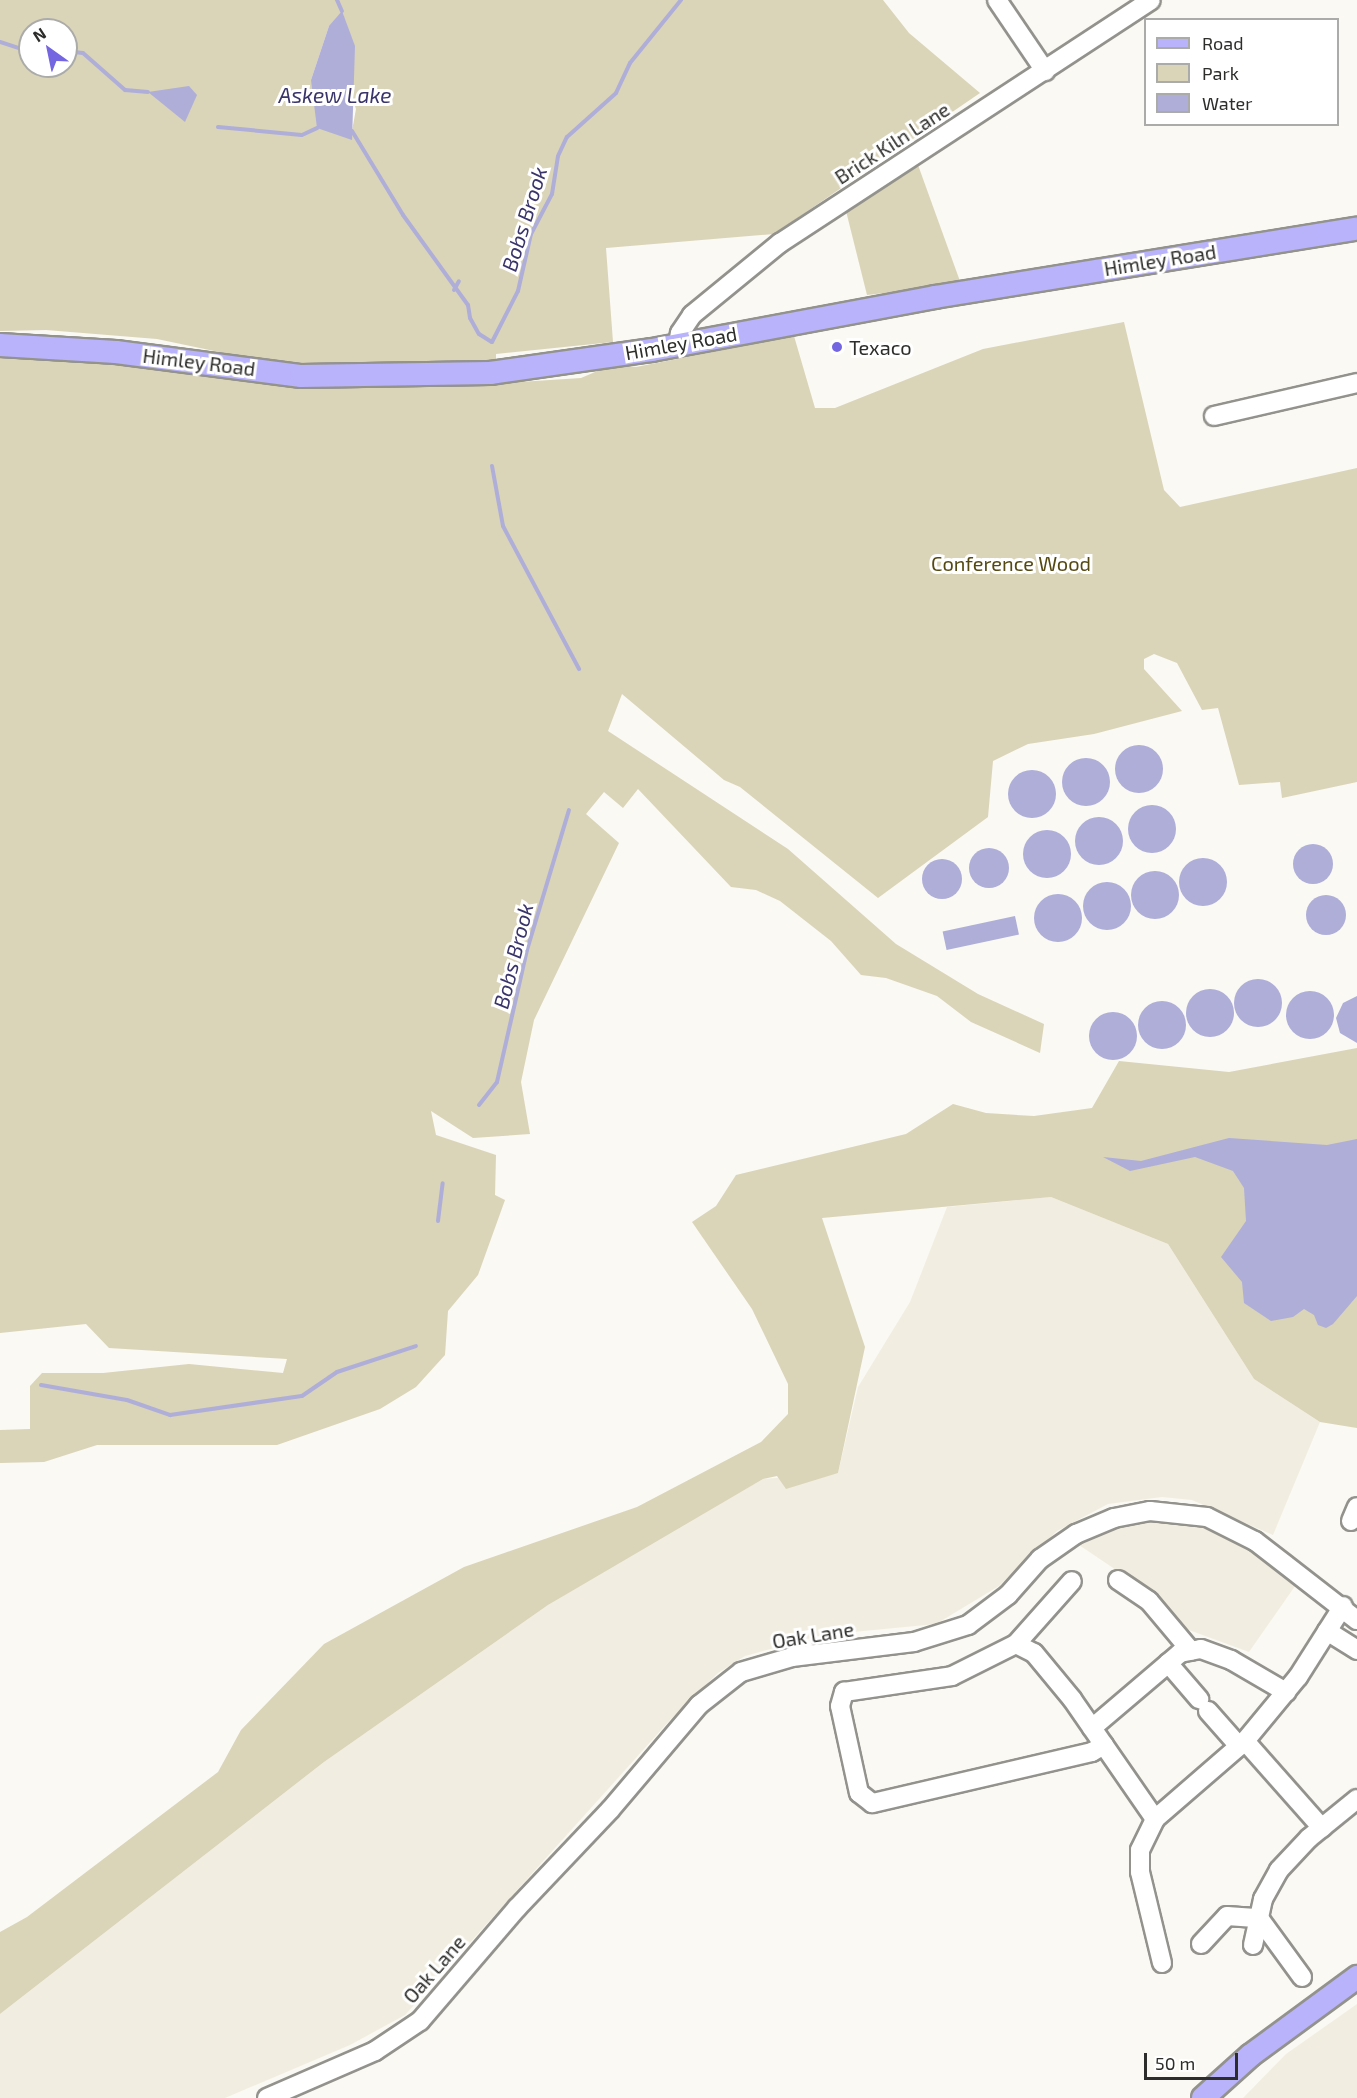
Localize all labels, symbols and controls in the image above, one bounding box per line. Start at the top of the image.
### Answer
north arrow [18,18,78,78]
legend [1144,18,1339,126]
text: N [29,23,49,45]
text: Road [1202,32,1243,54]
text: Park [1202,62,1239,84]
water label: Askew Lake [278,82,392,108]
text: Water [1202,92,1252,114]
street label: Brick Kiln Lane [830,97,954,189]
water label: Bobs Brook [496,164,552,274]
street label: Himley Road [1102,239,1218,281]
street label: Himley Road [623,321,739,365]
place label: Texaco [849,335,912,359]
marker: Texaco [830,340,844,354]
street label: Himley Road [141,343,257,381]
park label: Conference Wood [931,551,1091,575]
water label: Bobs Brook [488,901,538,1011]
street label: Oak Lane [770,1617,856,1653]
street label: Oak Lane [398,1930,470,2008]
scale bar [1147,2041,1242,2079]
text: 50 m [1155,2052,1195,2074]

